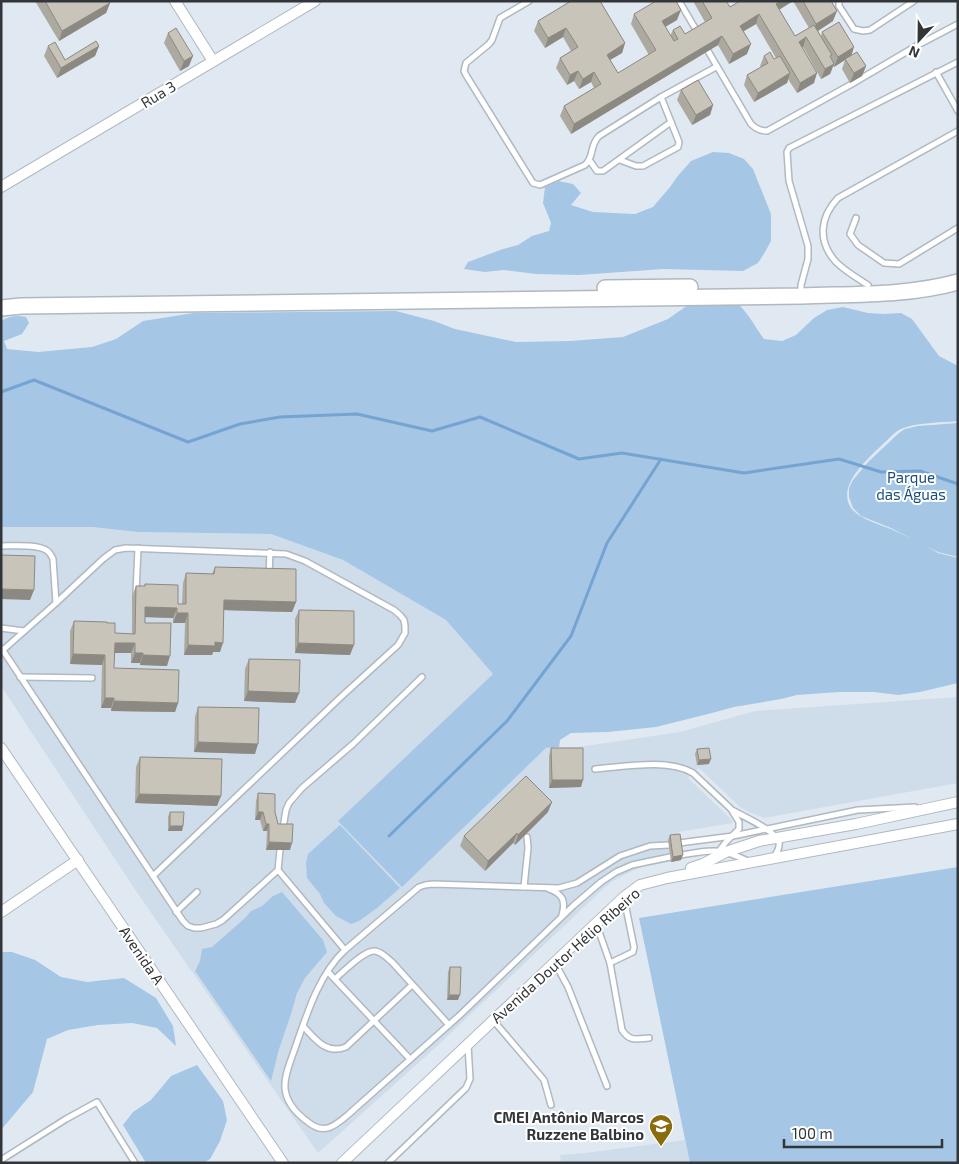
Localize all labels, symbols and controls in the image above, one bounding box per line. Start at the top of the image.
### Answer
north arrow [894,15,944,65]
text: N [906,43,922,62]
street label: Rua 3 [137,77,179,111]
park label: Parque das Águas [876,468,946,503]
street label: Avenida Doutor Hélio Ribeiro [487,884,643,1026]
street label: Avenida A [116,922,168,988]
place label: CMEI Antônio Marcos Ruzzene Balbino [494,1108,644,1143]
school or university icon: CMEI Antônio Marcos Ruzzene Balbino [648,1113,674,1147]
scale bar [784,1116,942,1148]
text: 100 m [792,1124,833,1142]

